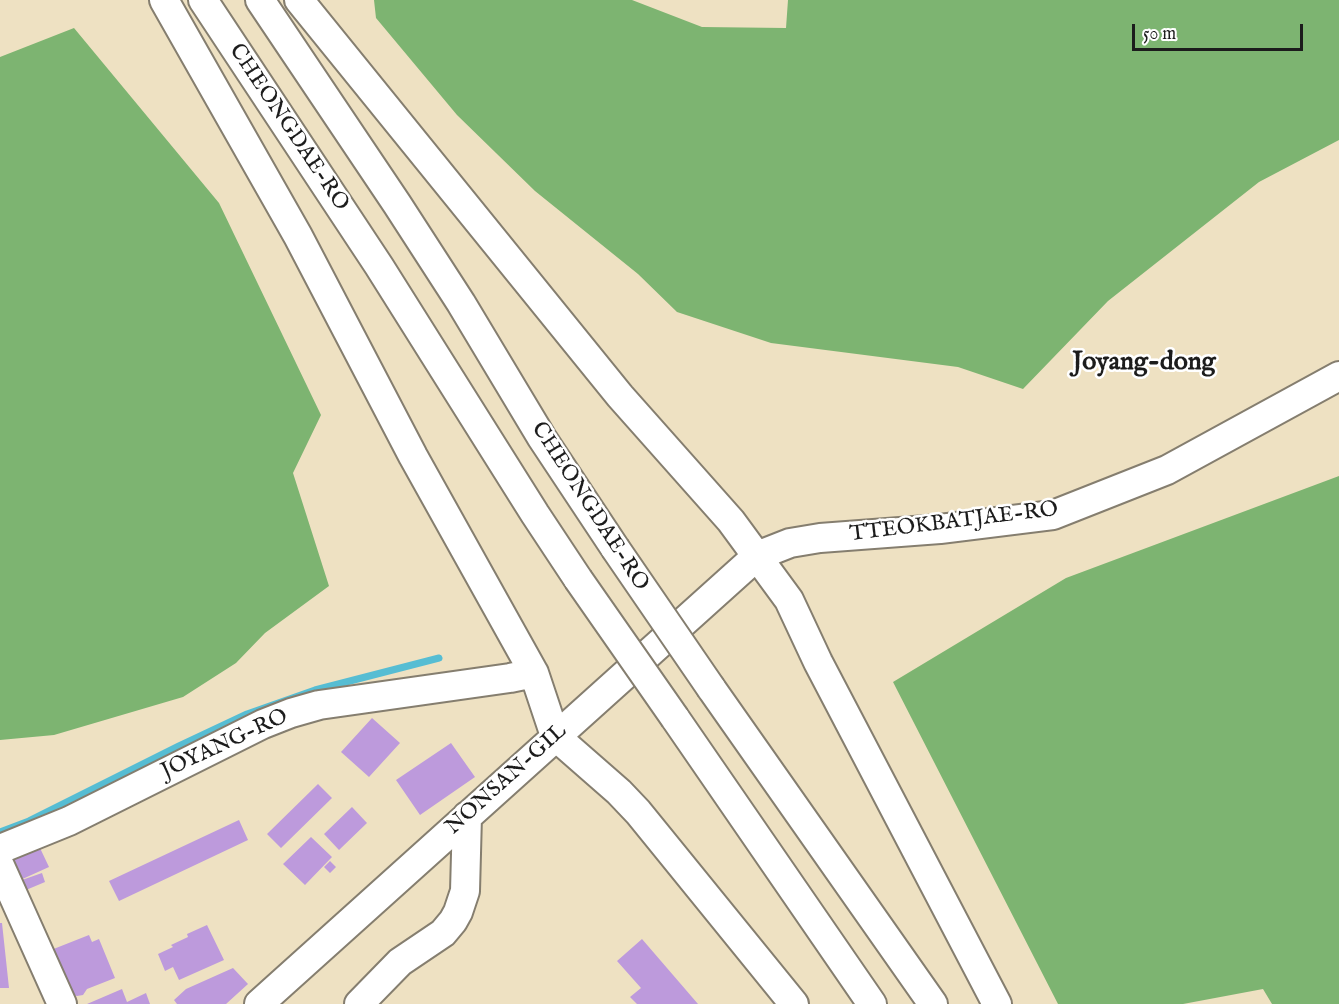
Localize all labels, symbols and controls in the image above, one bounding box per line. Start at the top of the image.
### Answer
scale bar [1135,12,1306,50]
text: 50 m [1143,23,1176,46]
street label: CHEONGDAE-RO [222,39,354,217]
district label: Joyang-dong [1072,348,1216,380]
street label: CHEONGDAE-RO [525,418,653,596]
street label: TTEOKBATJAE-RO [848,497,1060,549]
street label: JOYANG-RO [158,704,292,786]
street label: NONSAN-GIL [441,719,573,841]

